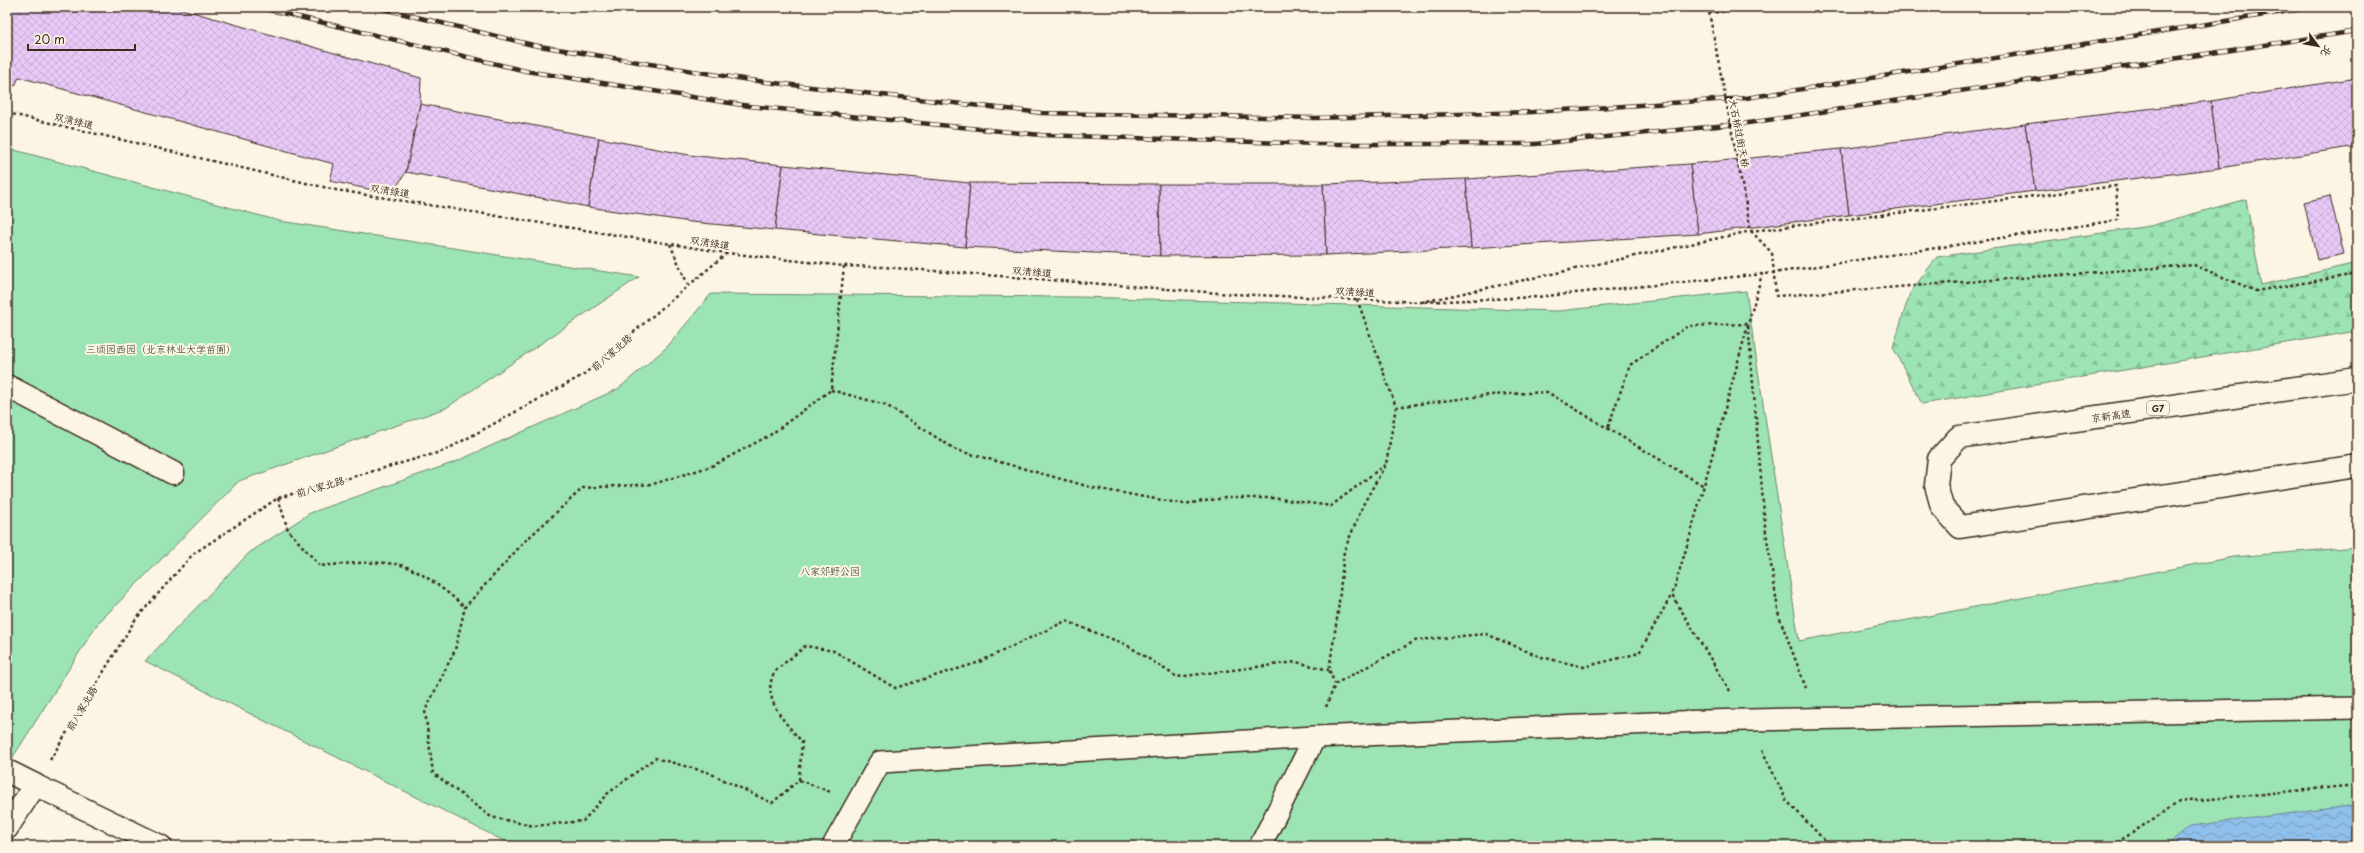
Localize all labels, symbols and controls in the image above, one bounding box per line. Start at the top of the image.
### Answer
scale bar [28,26,135,52]
north arrow [2298,26,2338,66]
text: 20 m [34,30,65,48]
text: 北 [2317,42,2337,61]
street label: 大石桥过街天桥 [1726,97,1754,169]
street label: 双清绿道 [53,108,95,132]
street label: 双清绿道 [369,179,411,201]
street label: 双清绿道 [689,231,731,253]
street label: 双清绿道 [1012,262,1052,280]
street label: 双清绿道 [1335,282,1375,300]
street label: 前八家北路 [587,330,635,374]
park label: 三顷园西园（北京林业大学苗圃） [86,341,236,356]
road number: G7 [2147,401,2169,415]
street label: 京新高速 [2090,405,2132,425]
street label: 前八家北路 [294,472,346,500]
park label: 八家郊野公园 [800,563,860,578]
street label: 前八家北路 [62,683,100,733]

